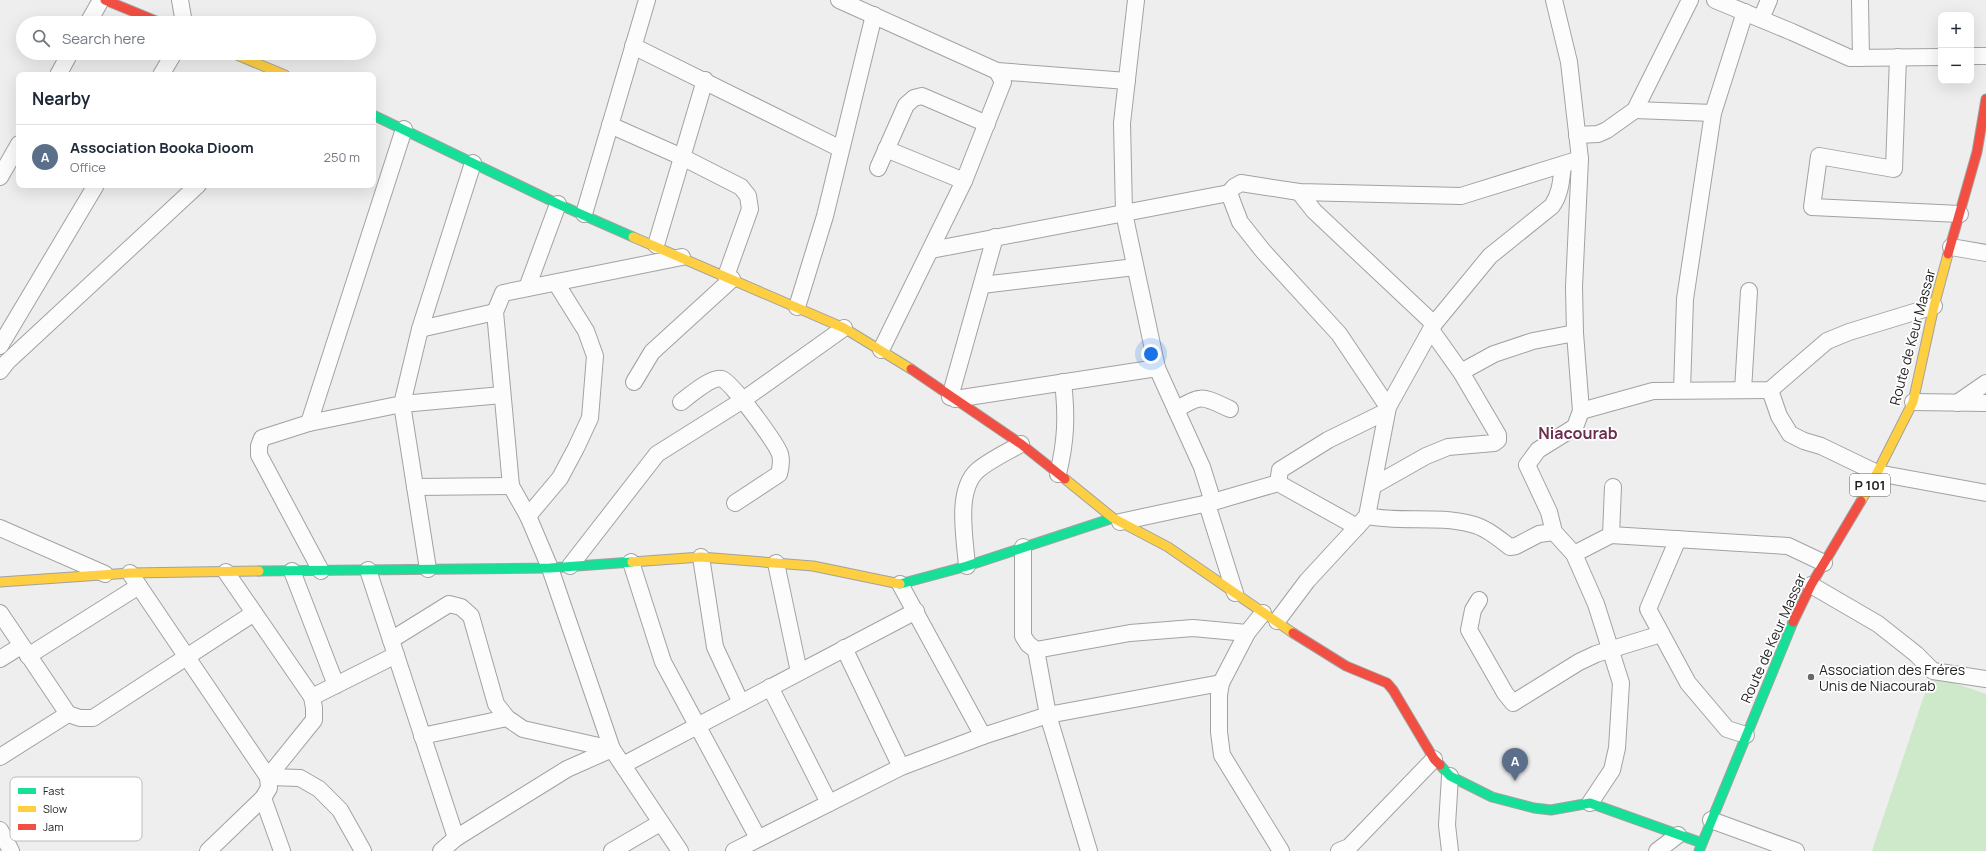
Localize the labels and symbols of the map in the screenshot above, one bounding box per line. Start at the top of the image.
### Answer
street label: Route de Keur Massar [1885,267,1939,407]
your location [1141,344,1161,364]
district label: Niacourab [1538,422,1618,444]
road number: P 101 [1850,474,1890,496]
street label: Route de Keur Massar [1736,570,1810,706]
place label: Association des Fréres Unis de Niacourab [1819,660,1965,695]
marker: Association des Fréres Unis de Niacourab [1806,672,1816,682]
pin: A [1502,748,1528,781]
legend [10,777,142,841]
text: Fast [43,783,65,798]
text: Slow [43,801,68,816]
text: Jam [43,819,64,834]

